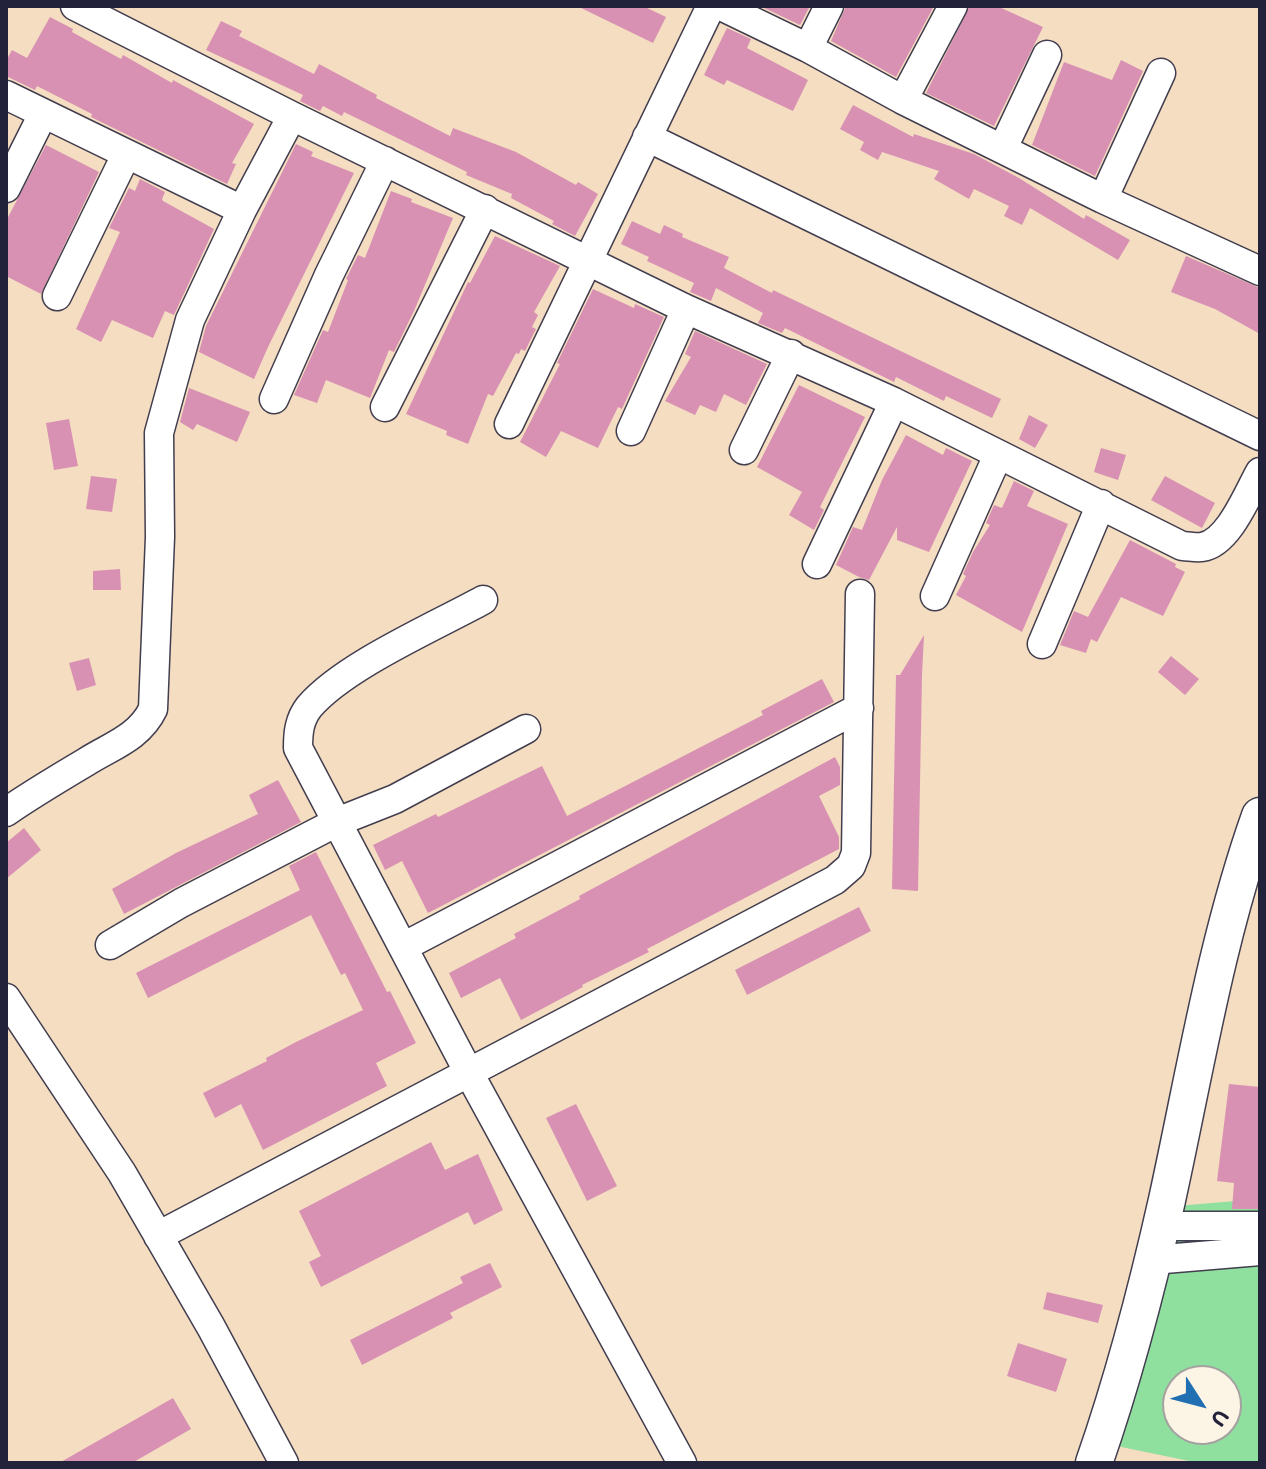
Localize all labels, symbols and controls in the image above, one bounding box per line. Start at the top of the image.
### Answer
north arrow [1162,1365,1242,1445]
text: U [1205,1404,1235,1432]

